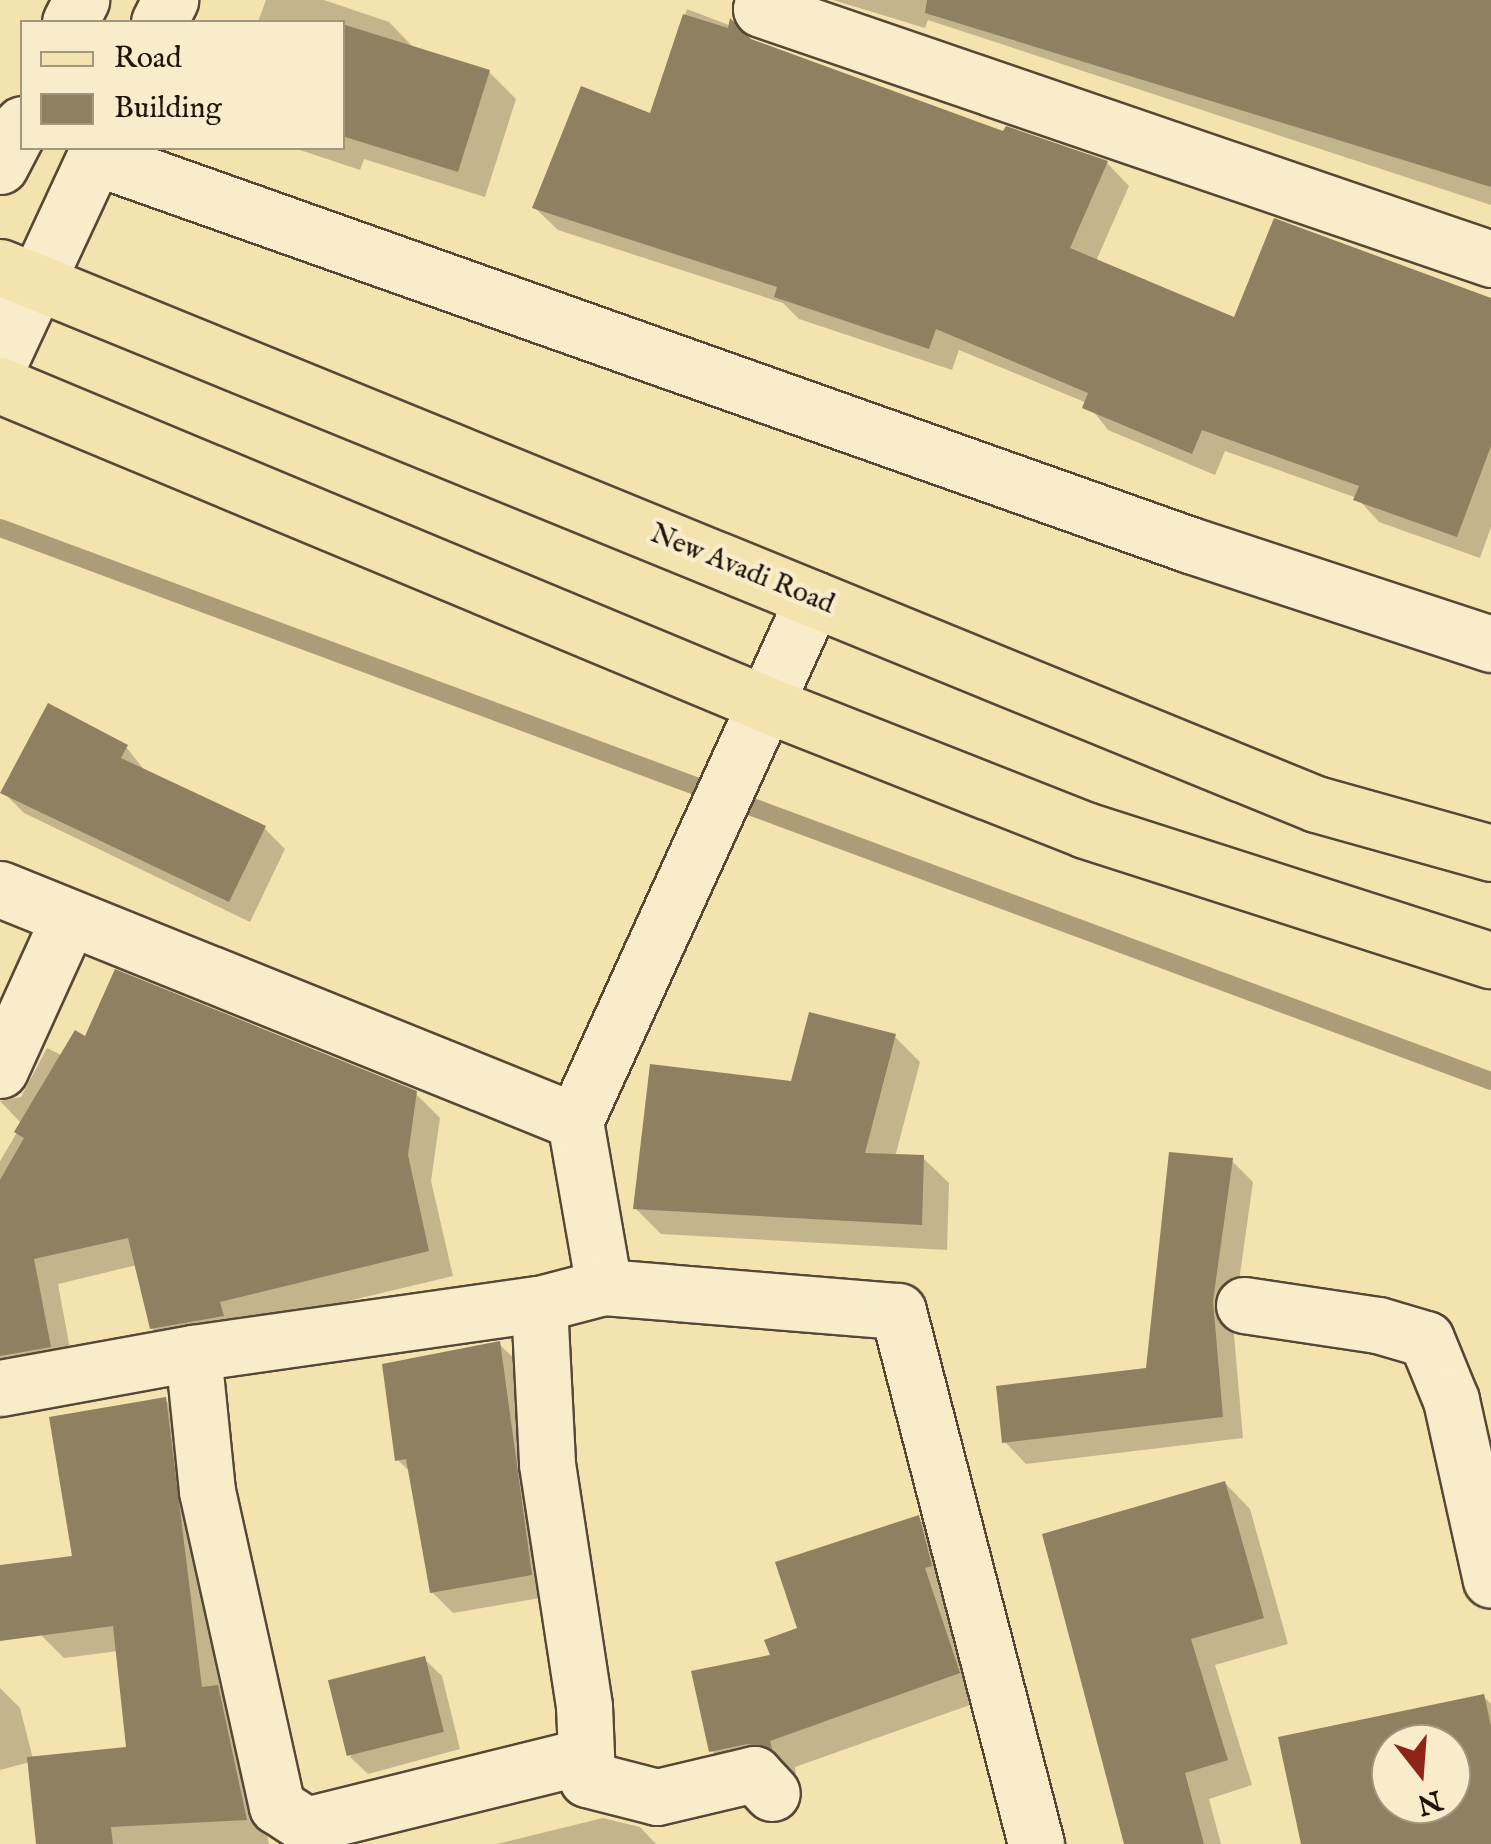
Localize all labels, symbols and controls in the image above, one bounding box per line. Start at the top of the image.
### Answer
legend [20,20,345,150]
text: Road [114,40,182,78]
text: Building [114,90,222,128]
street label: New Avadi Road [645,518,839,622]
north arrow [1371,1724,1471,1824]
text: N [1413,1781,1446,1822]

